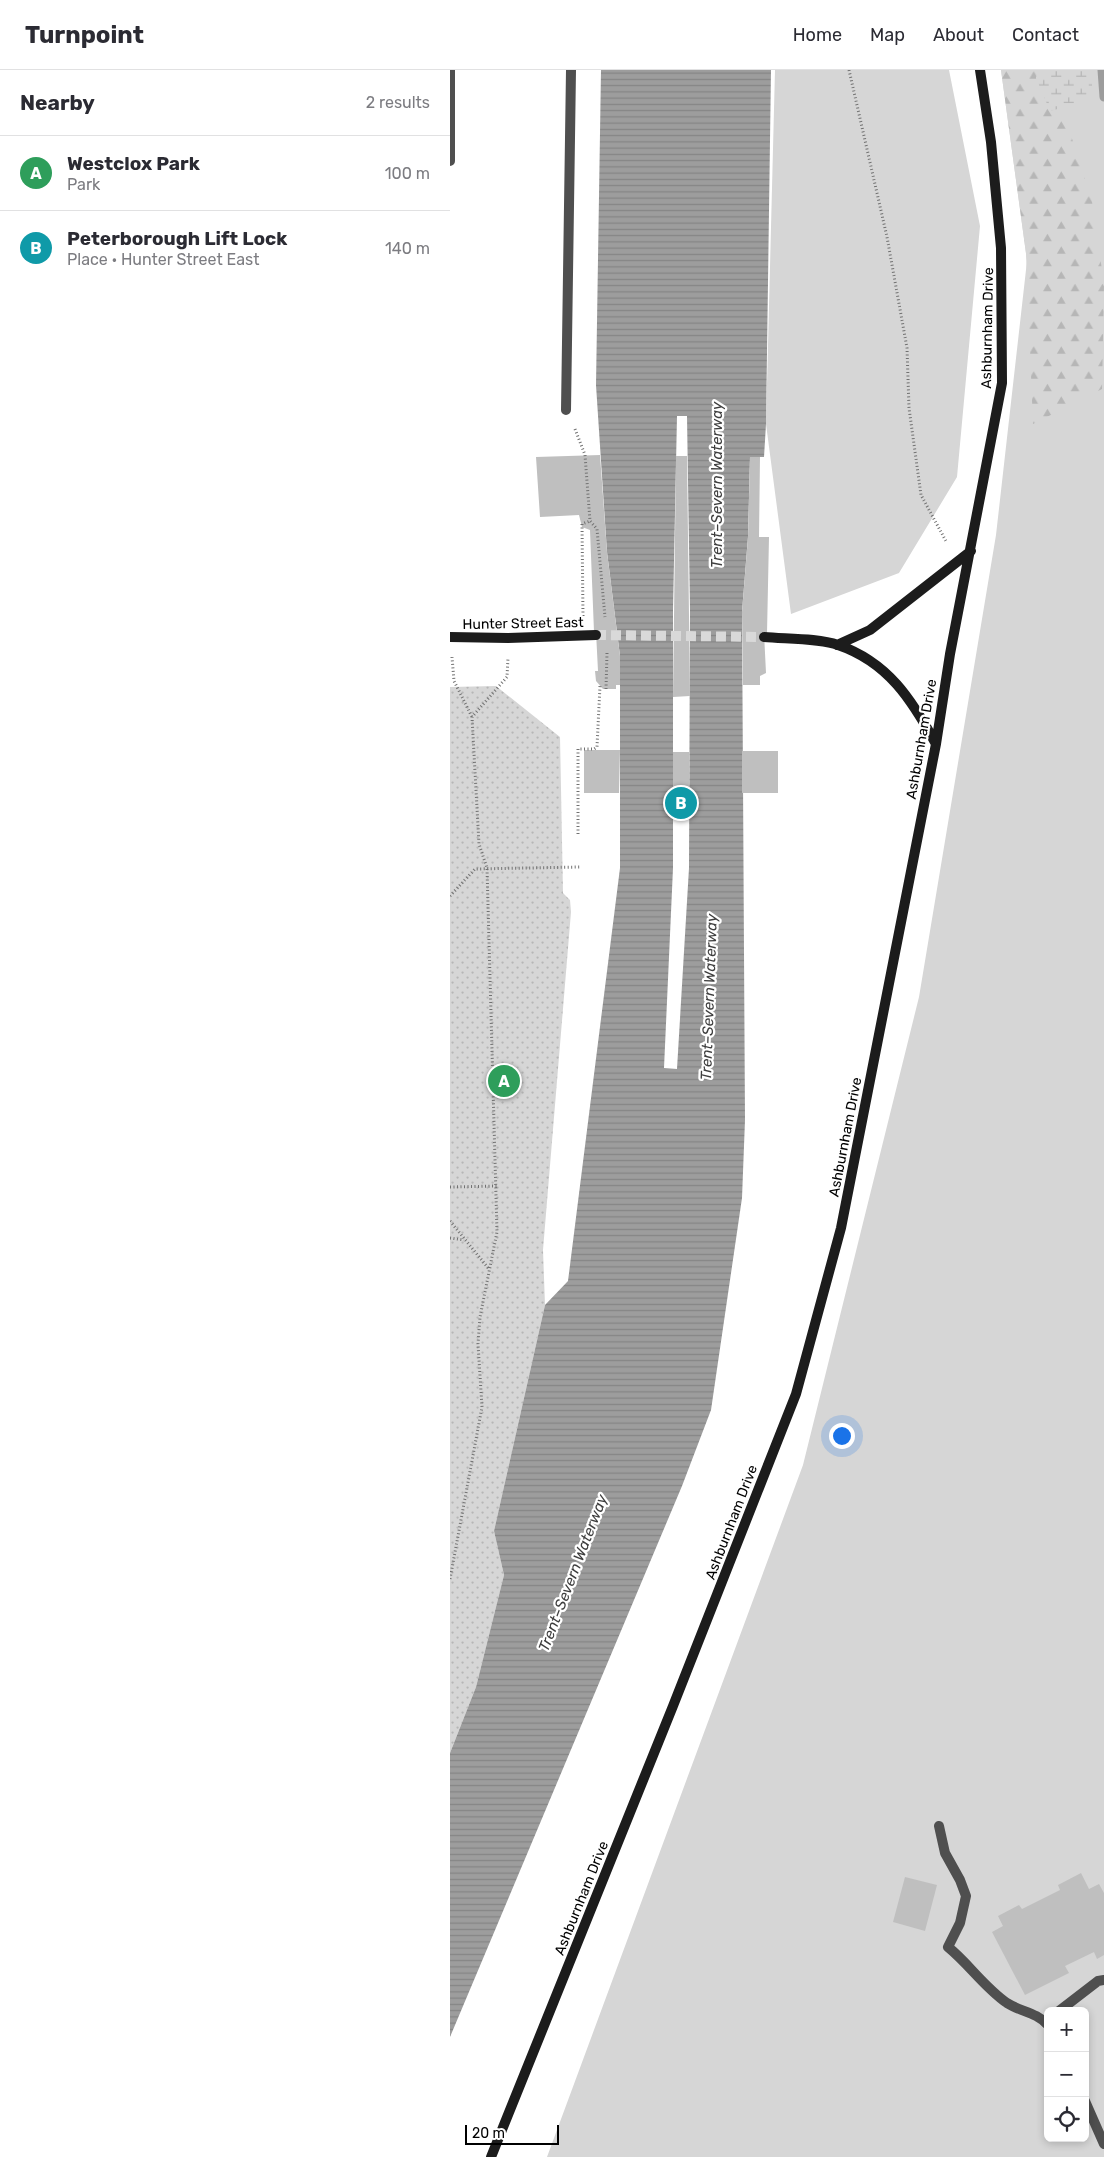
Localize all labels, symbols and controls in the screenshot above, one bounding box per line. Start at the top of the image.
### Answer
text: Turnpoint [25,21,144,49]
text: Home [793,24,842,46]
text: Map [870,24,905,46]
text: About [933,24,984,46]
text: Contact [1012,24,1079,46]
text: Nearby [20,90,95,115]
text: 2 results [366,93,430,112]
text: Westclox Park [67,152,200,175]
text: A [30,164,42,183]
text: 100 m [385,164,430,183]
text: Park [67,175,100,194]
text: Peterborough Lift Lock [67,227,287,250]
text: B [30,239,42,258]
text: 140 m [385,239,430,258]
text: Place · Hunter Street East [67,250,260,269]
street label: Ashburnham Drive [978,267,997,389]
water label: Trent–Severn Waterway [708,401,726,568]
street label: Hunter Street East [462,614,584,633]
street label: Ashburnham Drive [903,678,940,800]
pin: B [665,784,697,822]
water label: Trent–Severn Waterway [697,913,721,1081]
pin: A [488,1062,520,1100]
street label: Ashburnham Drive [826,1076,865,1198]
your location [829,1423,855,1449]
street label: Ashburnham Drive [702,1462,761,1582]
water label: Trent–Severn Waterway [535,1491,612,1654]
street label: Ashburnham Drive [551,1839,612,1958]
map controls [1044,2007,1089,2142]
button: + [1044,2007,1089,2052]
button: − [1044,2052,1089,2097]
button: locate [1044,2097,1089,2142]
scale bar [465,2122,559,2145]
text: 20 m [472,2125,505,2142]

